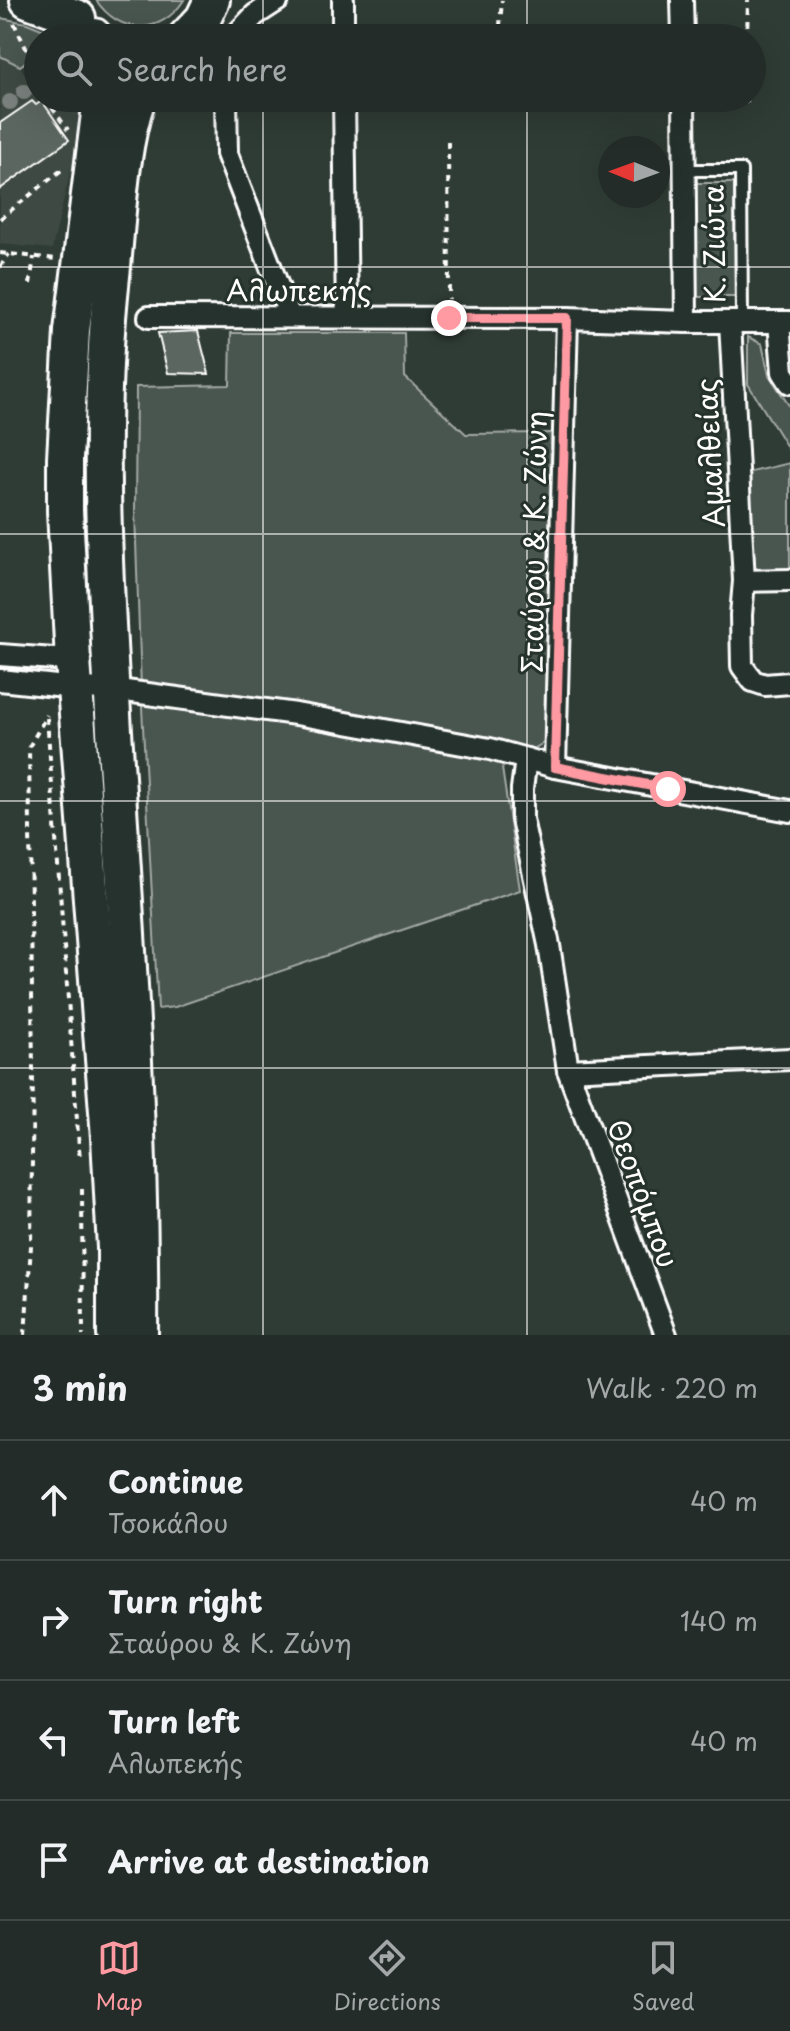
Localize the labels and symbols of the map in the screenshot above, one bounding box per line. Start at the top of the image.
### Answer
north arrow [598,136,670,208]
street label: Κ. Ζιώτα [690,184,736,304]
street label: Αλωπεκής [226,268,372,311]
route end [431,300,467,336]
street label: Αμαλθείας [684,377,734,529]
street label: Σταύρου & Κ. Ζώνη [509,410,557,674]
route start [650,771,686,807]
street label: Θεοπόμπου [597,1113,691,1273]

